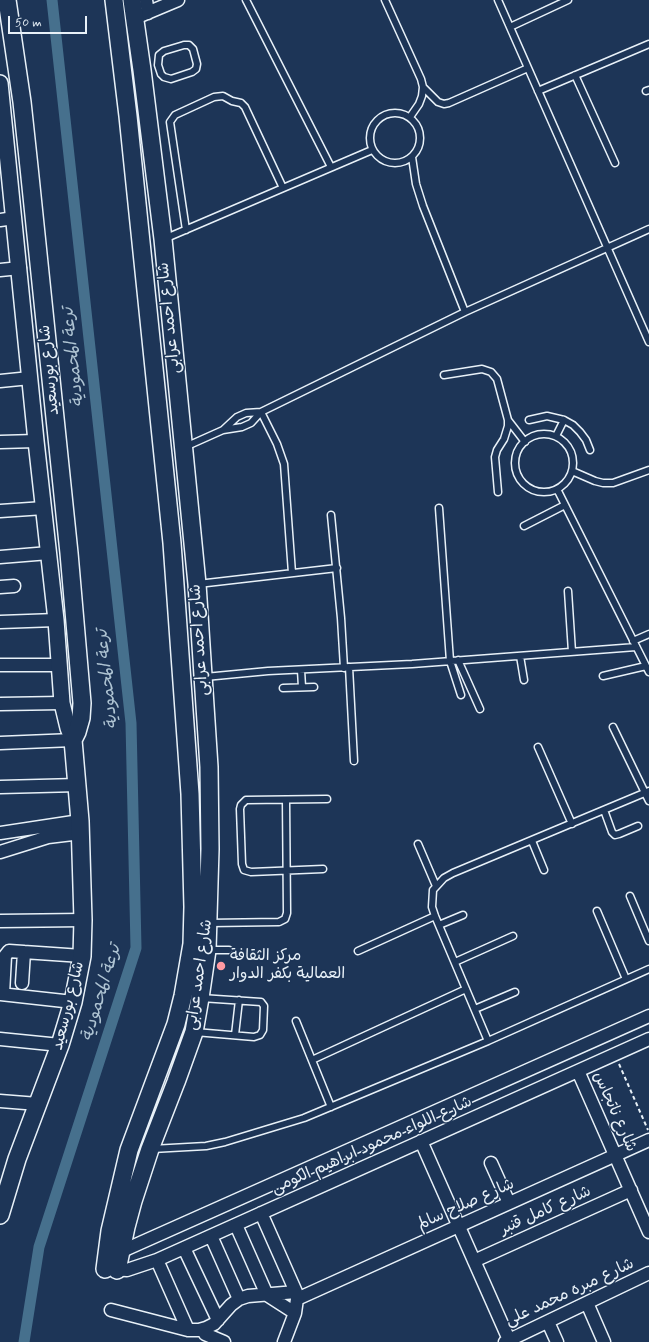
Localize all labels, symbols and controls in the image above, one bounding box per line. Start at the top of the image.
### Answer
scale bar [10,8,89,34]
text: 50 m [15,15,42,31]
street label: شارع احمد عرابى [155,261,185,375]
water label: ترعة المحمودية [59,306,89,408]
street label: شارع بورسعيد [36,324,64,416]
street label: شارع احمد عرابى [187,584,213,696]
water label: ترعة المحمودية [93,628,123,730]
street label: شارع احمد عرابى [183,918,217,1032]
water label: ترعة المحمودية [78,942,126,1044]
place label: مركز الثقافة العمالية بكفر الدوار [230,947,345,985]
street label: شارع بورسعيد [49,960,89,1052]
marker: مركز الثقافة العمالية بكفر الدوار [215,960,227,972]
street label: شارع ناتجاس [588,1069,640,1155]
street label: شارع اللواء محمود ابراهيم الكومى [269,1093,475,1199]
street label: شارع صلاح سالم [414,1175,518,1235]
street label: شارع كامل قنبر [498,1182,594,1240]
street label: شارع مبره محمد على [503,1255,637,1331]

